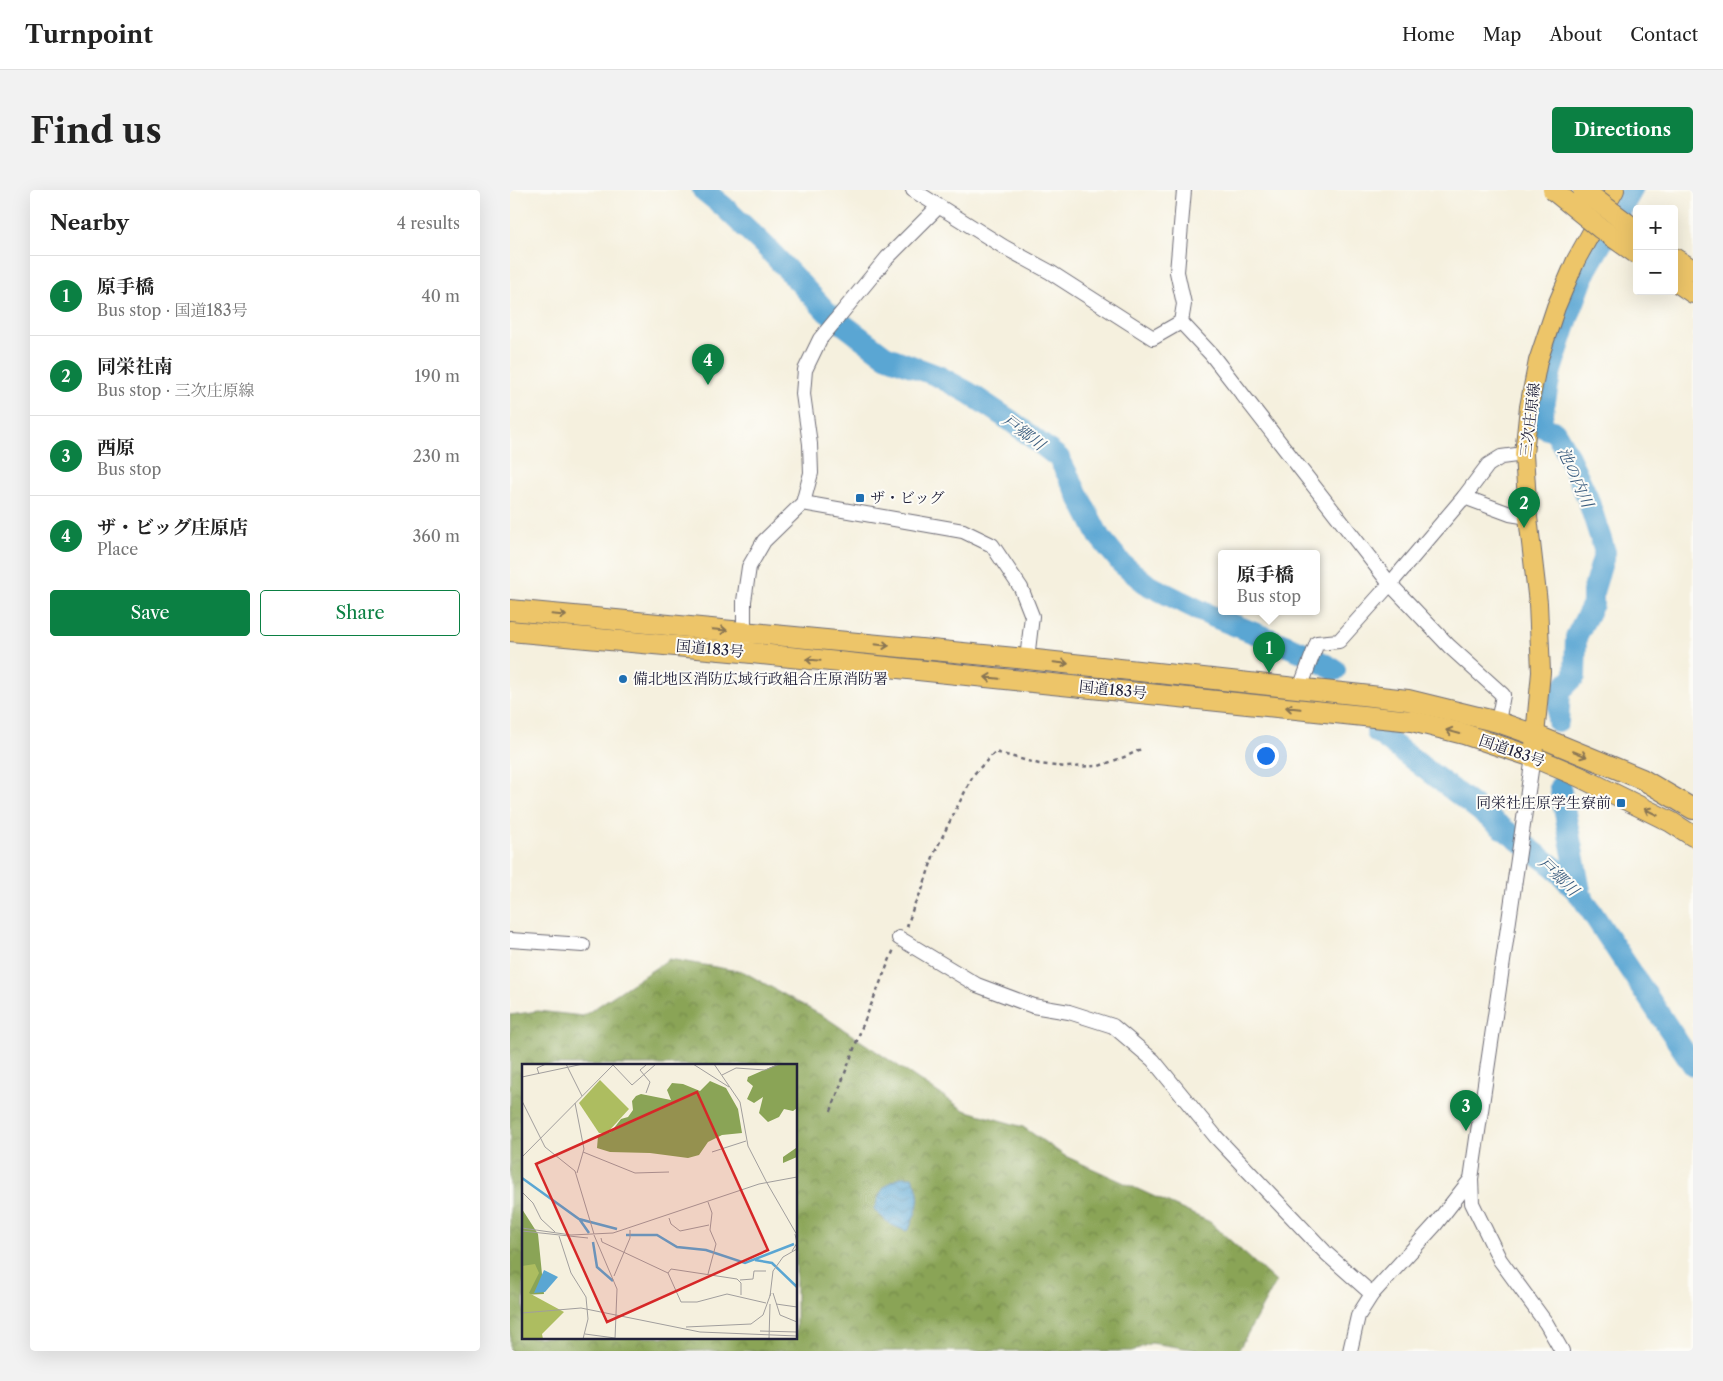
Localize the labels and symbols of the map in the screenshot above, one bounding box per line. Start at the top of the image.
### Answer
pin: 4 [692,344,724,385]
street label: 三次庄原線 [1516,382,1544,458]
water label: 戸郷川 [999,410,1051,456]
water label: 池の内川 [1554,444,1599,512]
pin: 2 [1508,487,1540,528]
place label: ザ・ビッグ [870,488,944,507]
marker: ザ・ビッグ [854,492,866,504]
one-way arrow [550,610,566,619]
one-way arrow [712,625,728,634]
pin: 1 [1253,632,1285,673]
street label: 国道183号 [675,636,745,661]
one-way arrow [874,640,890,650]
one-way arrow [805,655,821,664]
one-way arrow [1053,658,1069,668]
place label: 備北地区消防広域行政組合庄原消防署 [633,669,888,688]
marker: 備北地区消防広域行政組合庄原消防署 [617,673,629,685]
one-way arrow [984,673,1000,683]
street label: 国道183号 [1078,676,1148,703]
one-way arrow [1285,703,1301,713]
one-way arrow [1446,726,1462,736]
street label: 国道183号 [1477,730,1548,771]
your location [1253,743,1279,769]
one-way arrow [1572,749,1587,759]
place label: 同栄社庄原学生寮前 [1476,793,1611,812]
marker: 同栄社庄原学生寮前 [1615,797,1627,809]
one-way arrow [1643,807,1658,817]
water label: 戸郷川 [1535,852,1585,901]
inset map [522,1064,798,1338]
pin: 3 [1450,1090,1482,1131]

